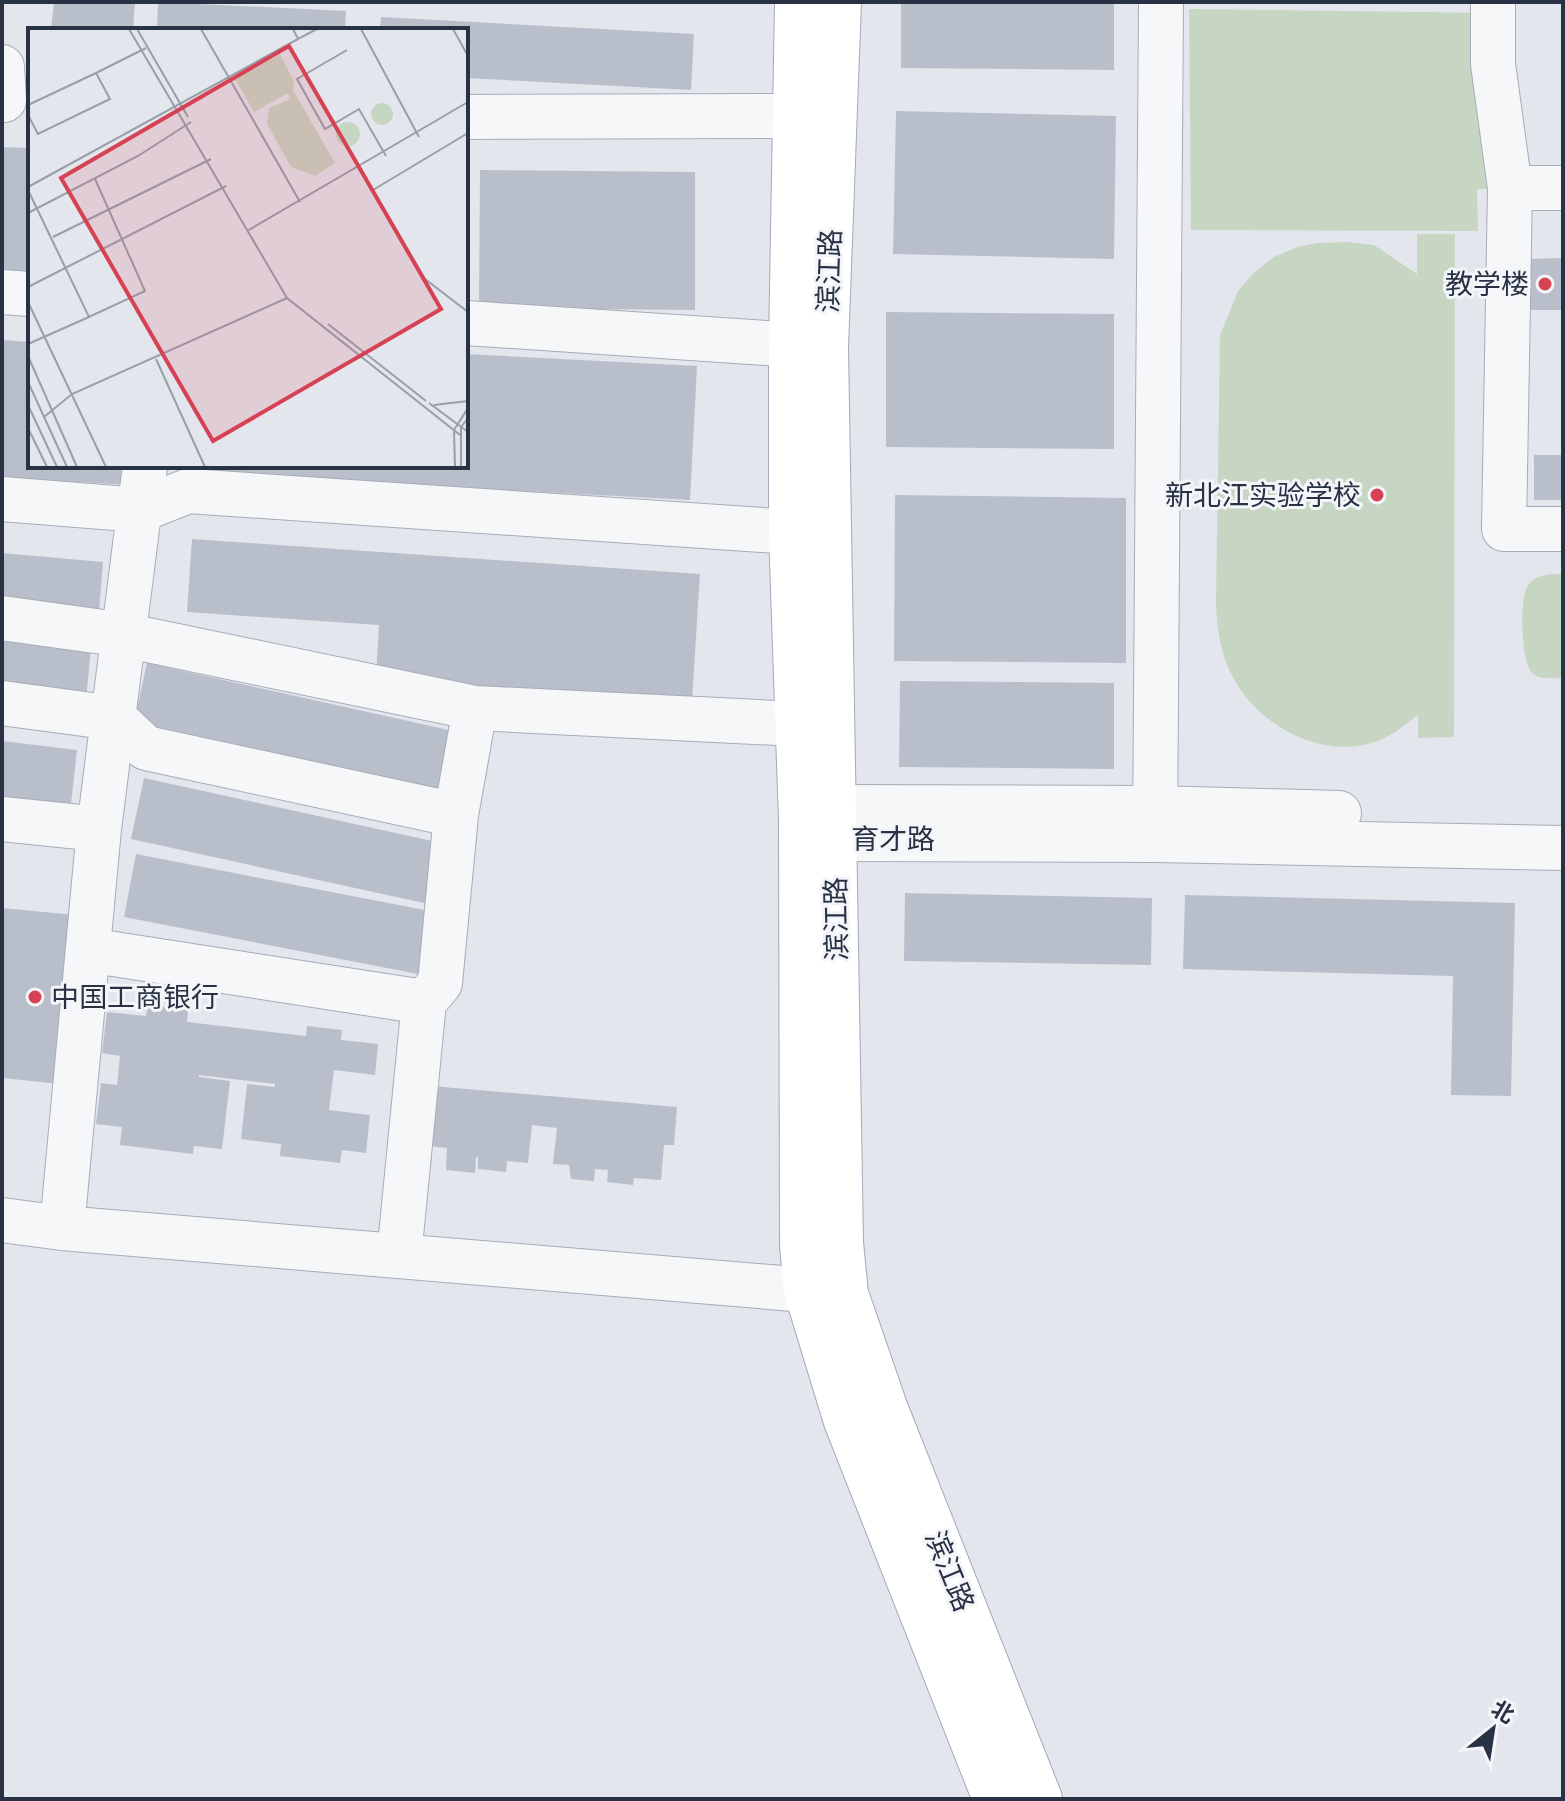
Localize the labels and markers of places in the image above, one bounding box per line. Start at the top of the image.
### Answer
place label: 教学楼 [1445,265,1529,302]
marker: 教学楼 [1536,275,1554,293]
place label: 新北江实验学校 [1165,476,1361,513]
marker: 新北江实验学校 [1368,486,1386,504]
place label: 中国工商银行 [51,978,219,1015]
marker: 中国工商银行 [26,988,44,1006]

